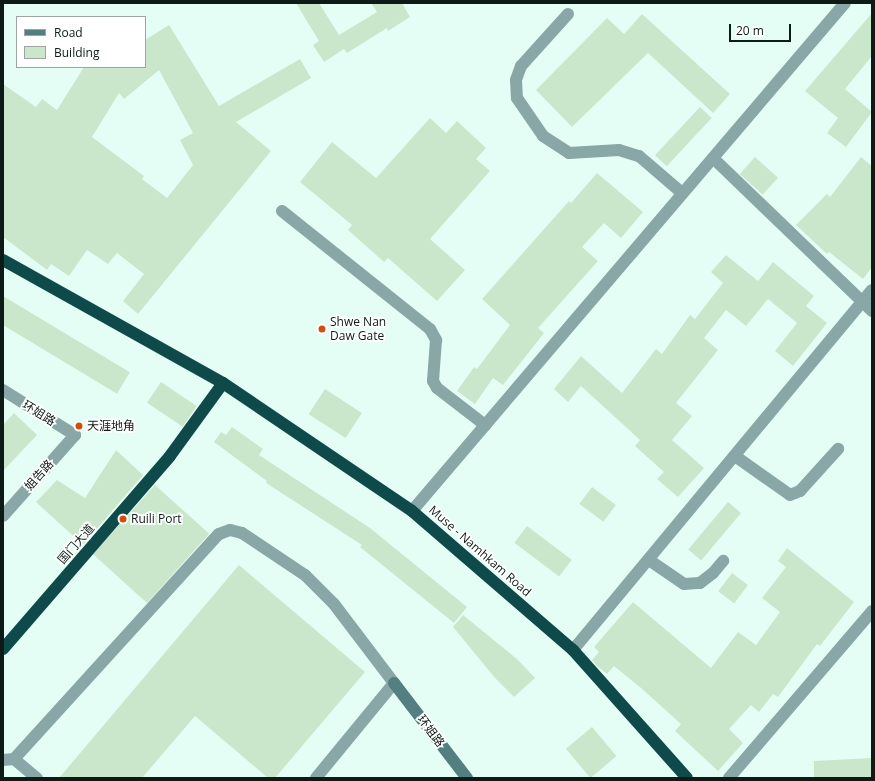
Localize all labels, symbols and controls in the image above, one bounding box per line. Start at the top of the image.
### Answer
legend [16,16,146,68]
scale bar [731,16,793,42]
text: 20 m [736,22,764,39]
text: Road [54,24,83,41]
text: Building [54,44,99,61]
place label: Shwe Nan Daw Gate [330,315,386,343]
marker: Shwe Nan Daw Gate [317,324,327,334]
street label: 环姐路 [20,397,58,429]
place label: 天涯地角 [87,419,135,433]
marker: 天涯地角 [74,421,84,431]
street label: 姐告路 [22,457,56,493]
street label: Muse - Namhkam Road [426,503,534,599]
place label: Ruili Port [131,512,182,526]
marker: Ruili Port [118,514,128,524]
street label: 国门大道 [55,521,97,567]
street label: 环姐路 [414,712,448,750]

